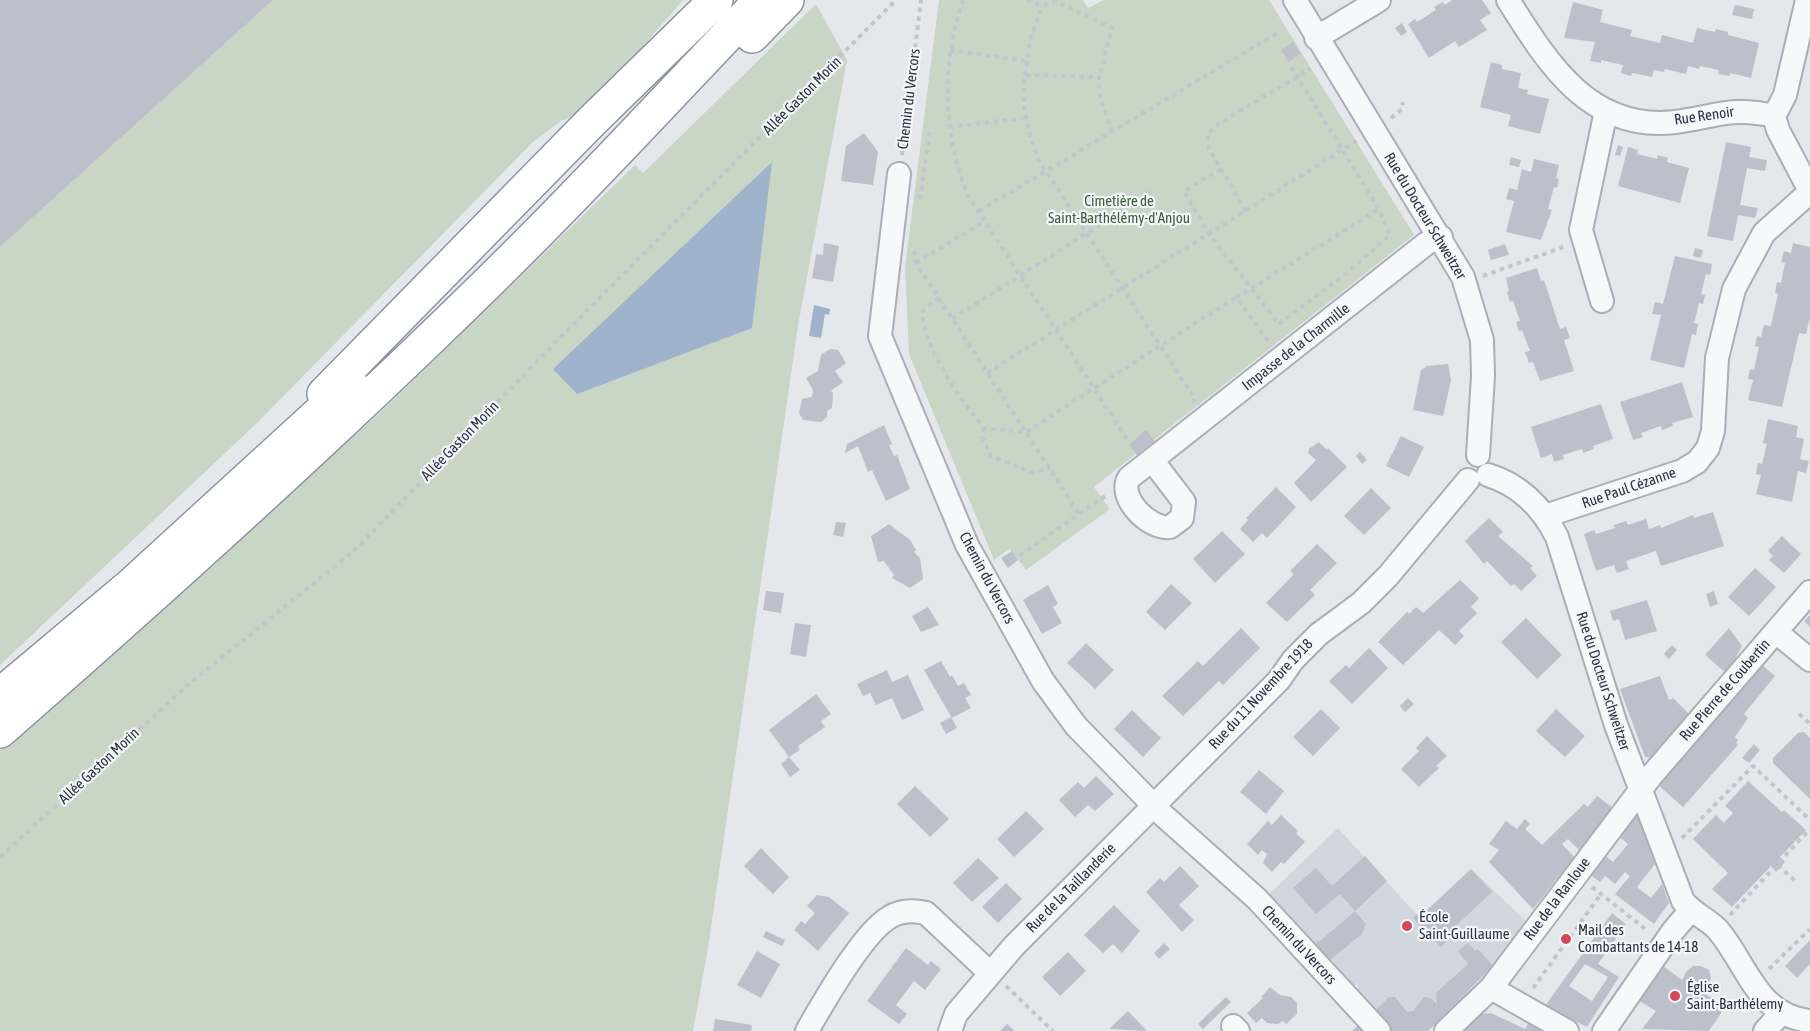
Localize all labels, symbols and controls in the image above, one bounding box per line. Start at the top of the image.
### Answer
street label: Chemin du Vercors [894,48,924,150]
street label: Allée Gaston Morin [759,53,845,139]
street label: Rue Renoir [1673,103,1735,129]
street label: Rue du Docteur Schweitzer [1380,149,1470,283]
park label: Cimetière de Saint-Barthélémy-d'Anjou [1048,192,1190,227]
street label: Impasse de la Charmille [1239,299,1353,395]
street label: Allée Gaston Morin [417,397,503,485]
street label: Rue Paul Cézanne [1580,464,1678,512]
street label: Chemin du Vercors [955,529,1019,627]
street label: Rue du Docteur Schweitzer [1572,609,1634,753]
street label: Rue du 11 Novembre 1918 [1205,635,1317,753]
street label: Rue Pierre de Coubertin [1676,635,1774,745]
street label: Allée Gaston Morin [55,724,143,808]
street label: Rue de la Taillanderie [1022,839,1120,937]
street label: Rue de la Ranloue [1520,854,1594,944]
street label: Chemin du Vercors [1258,902,1340,988]
place label: École Saint-Guillaume [1419,908,1509,943]
marker: École Saint-Guillaume [1400,919,1414,933]
place label: Mail des Combattants de 14-18 [1578,921,1698,956]
marker: Mail des Combattants de 14-18 [1559,932,1573,946]
place label: Église Saint-Barthélemy [1687,978,1783,1013]
marker: Église Saint-Barthélemy [1668,989,1682,1003]

